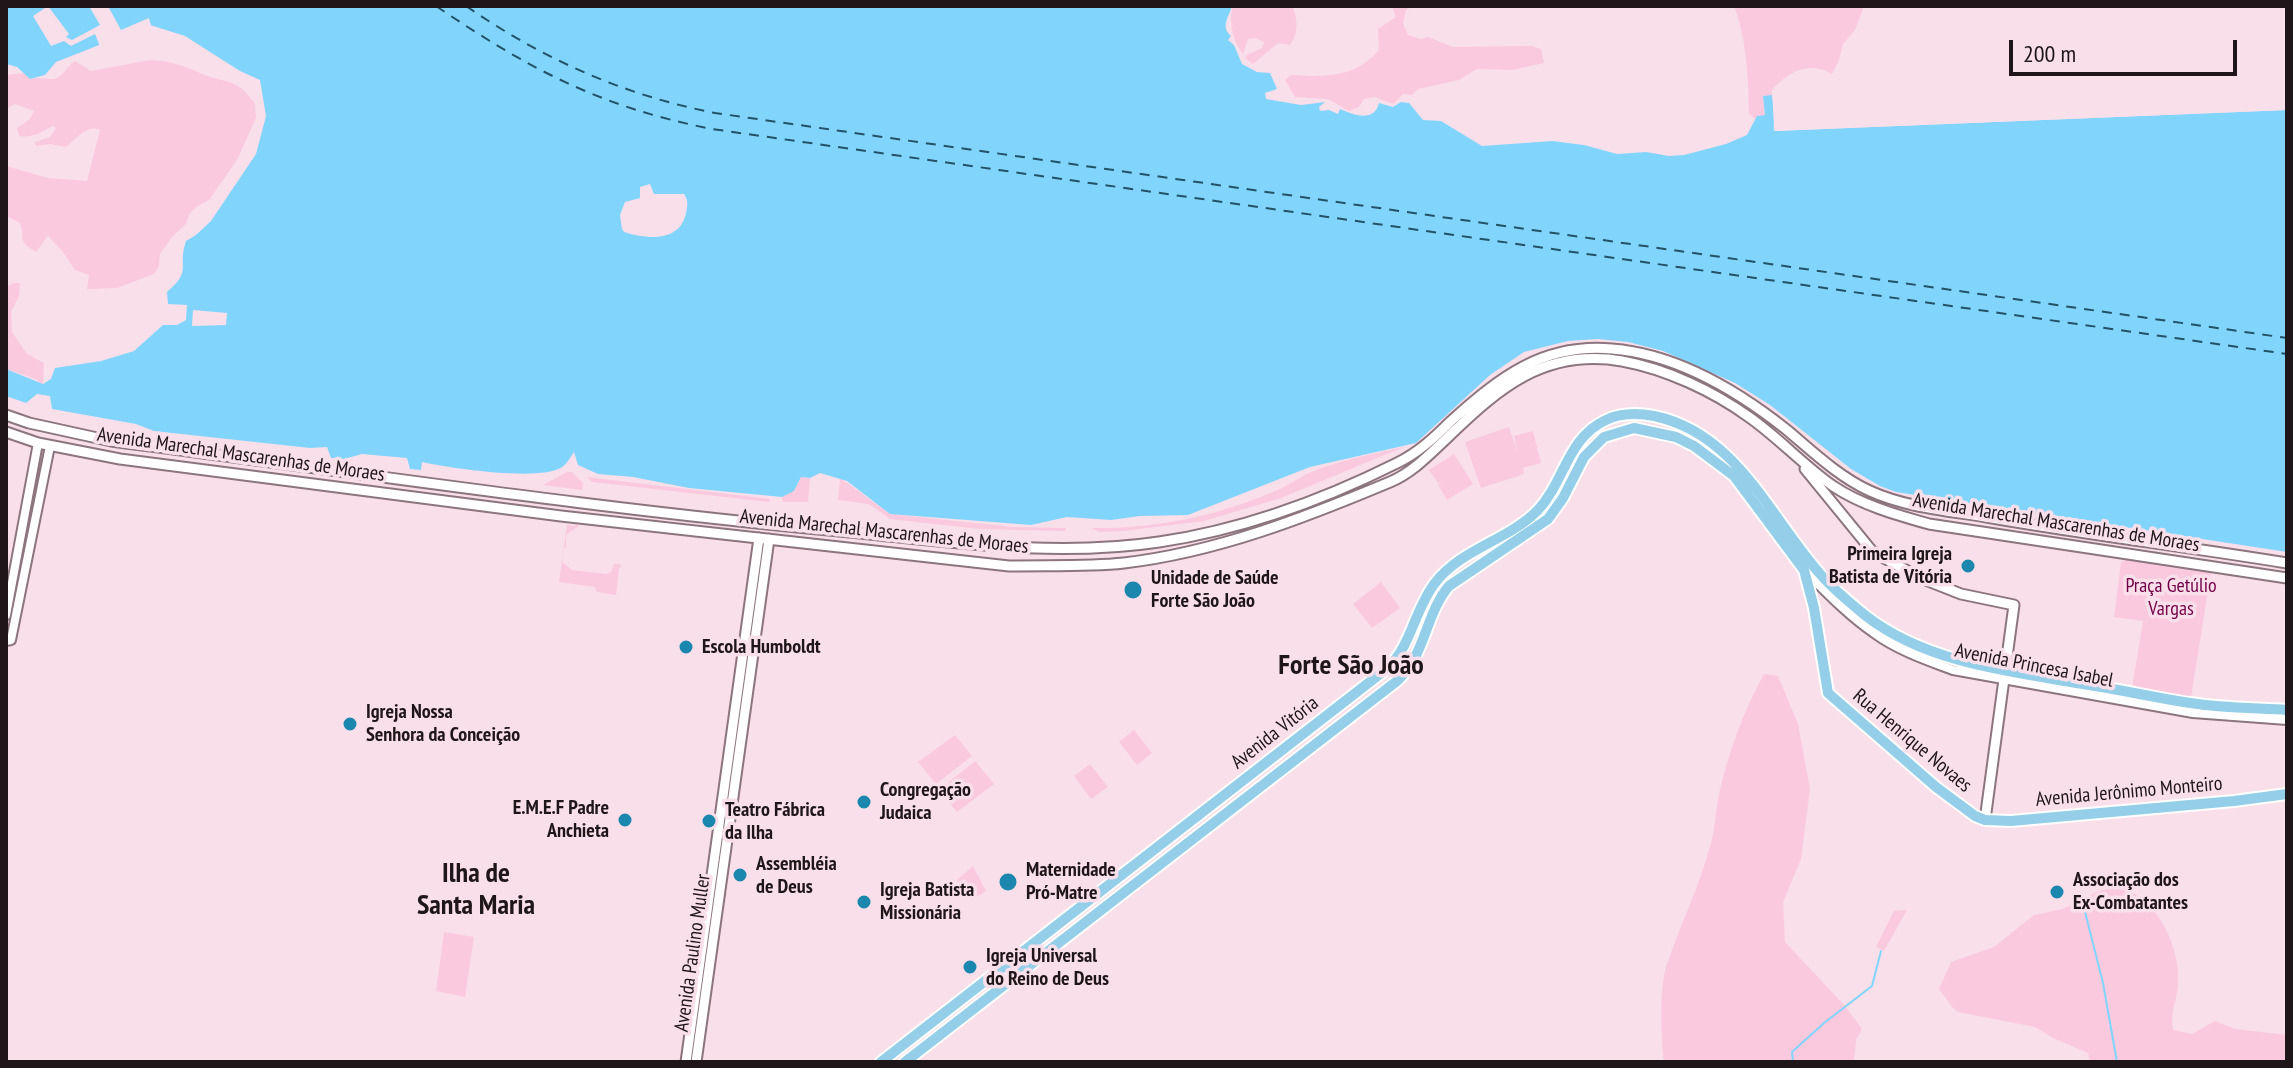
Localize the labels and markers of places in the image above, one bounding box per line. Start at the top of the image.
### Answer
place label: Primeira Igreja Batista de Vitória [1829,542,1952,589]
marker: Primeira Igreja Batista de Vitória [1959,557,1977,575]
place label: Unidade de Saúde Forte São João [1151,566,1278,613]
marker: Unidade de Saúde Forte São João [1122,579,1144,601]
place label: Escola Humboldt [702,635,821,659]
marker: Escola Humboldt [677,638,695,656]
place label: Igreja Nossa Senhora da Conceição [366,700,520,747]
marker: Igreja Nossa Senhora da Conceição [341,715,359,733]
place label: Congregação Judaica [880,778,971,825]
marker: Congregação Judaica [855,793,873,811]
place label: E.M.E.F Padre Anchieta [513,796,609,843]
place label: Teatro Fábrica da Ilha [725,798,825,845]
marker: E.M.E.F Padre Anchieta [616,811,634,829]
marker: Teatro Fábrica da Ilha [700,812,718,830]
place label: Assembléia de Deus [756,852,837,899]
place label: Maternidade Pró-Matre [1026,858,1116,905]
marker: Assembléia de Deus [731,866,749,884]
place label: Associação dos Ex-Combatantes [2073,868,2188,915]
marker: Maternidade Pró-Matre [997,871,1019,893]
place label: Igreja Batista Missionária [880,878,974,925]
marker: Associação dos Ex-Combatantes [2048,883,2066,901]
marker: Igreja Batista Missionária [855,893,873,911]
place label: Igreja Universal do Reino de Deus [986,944,1109,991]
marker: Igreja Universal do Reino de Deus [961,958,979,976]

